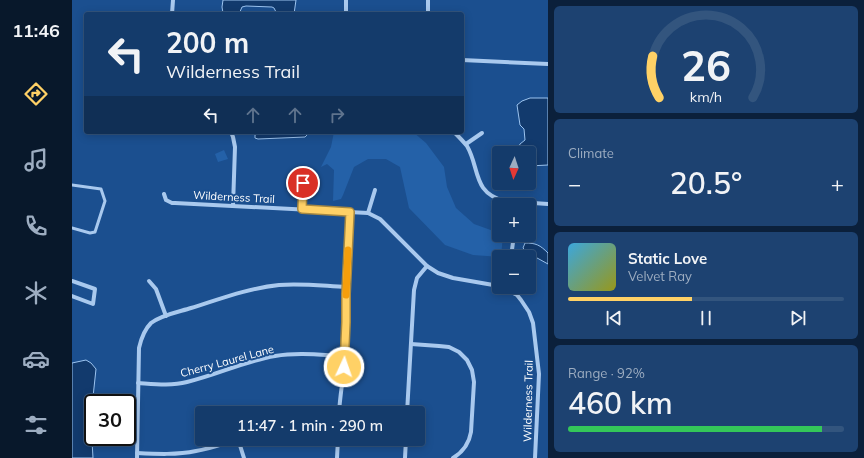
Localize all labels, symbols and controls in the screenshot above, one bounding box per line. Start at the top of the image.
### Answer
text: 11:46 [12,19,60,42]
text: 200 m [166,25,249,60]
icon: left [100,28,152,80]
text: 26 [681,38,731,90]
text: Wilderness Trail [166,60,300,83]
icon: directions [22,80,50,108]
text: km/h [690,87,722,105]
icon: left [200,104,222,126]
icon: ahead [242,104,264,126]
icon: ahead [284,104,306,126]
icon: right [326,104,348,126]
text: Climate [568,145,614,161]
icon: music [22,146,50,174]
north arrow [492,146,536,190]
map controls [492,146,536,294]
text: 20.5° [670,164,742,202]
pin [286,166,320,200]
text: − [568,170,581,198]
text: + [831,170,844,198]
icon: arrive [292,172,314,194]
street label: Wilderness Trail [193,188,275,206]
button: + [492,198,536,242]
icon: phone [22,212,50,240]
text: Static Love [628,249,707,268]
button: − [492,250,536,294]
text: Velvet Ray [628,268,692,284]
icon: climate [22,279,50,307]
icon: previous [603,307,625,329]
icon: pause [695,307,717,329]
icon: next [787,307,809,329]
street label: Cherry Laurel Lane [179,342,275,380]
icon: car [22,345,50,373]
position arrow [323,346,365,388]
street label: Wilderness Trail [520,360,536,442]
text: Range · 92% [568,365,645,381]
text: 460 km [568,384,673,422]
speed limit sign: 30 [84,394,136,446]
icon: filters [22,411,50,439]
text: 11:47 · 1 min · 290 m [237,416,383,435]

